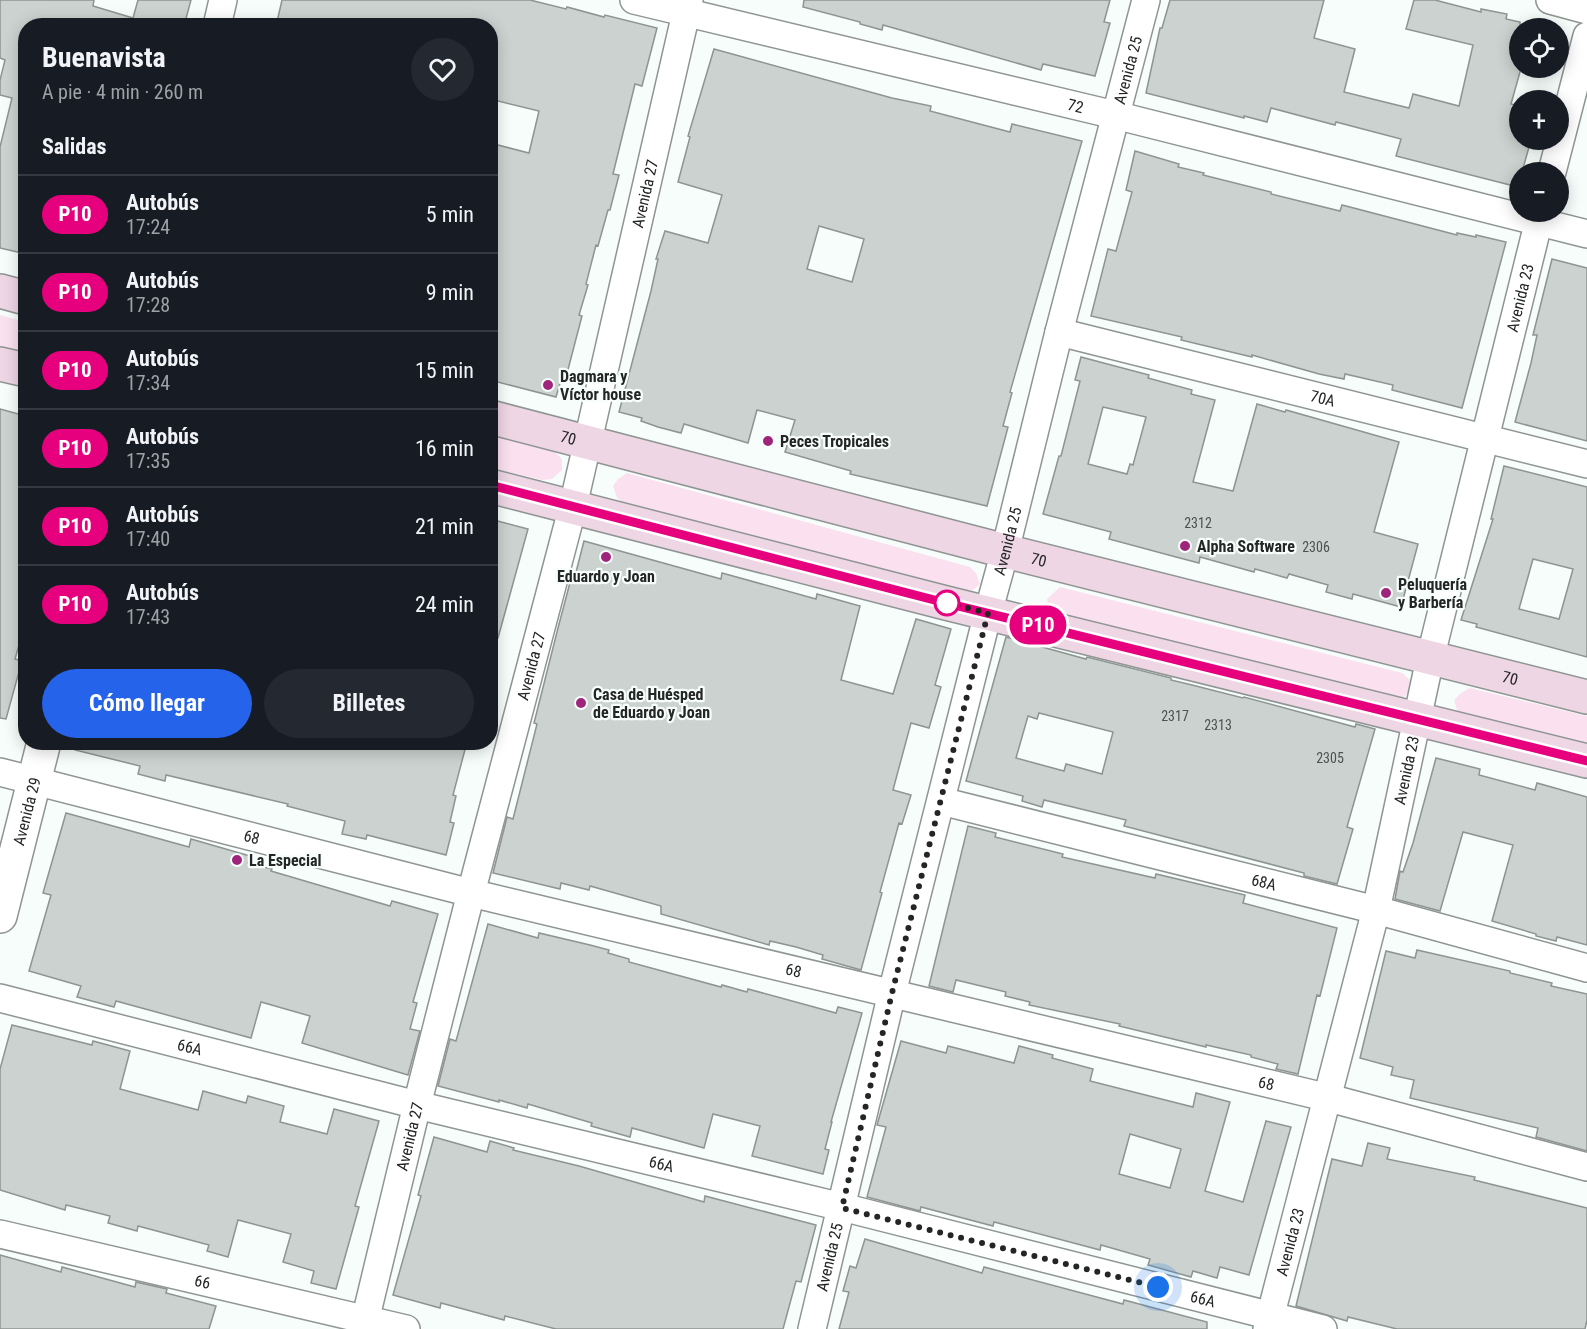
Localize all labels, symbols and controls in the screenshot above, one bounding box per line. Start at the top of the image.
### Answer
map controls [1509,18,1569,222]
button: locate [1509,18,1569,78]
street label: Avenida 25 [1110,34,1146,106]
button: heart [411,38,474,101]
text: Buenavista [42,41,166,74]
text: A pie · 4 min · 260 m [42,80,203,104]
button: + [1509,90,1569,150]
street label: 72 [1066,94,1086,117]
text: Salidas [42,134,107,159]
street label: Avenida 27 [628,157,662,230]
button: − [1509,162,1569,222]
text: Autobús [126,190,199,215]
text: P10 [58,202,92,226]
text: 5 min [426,202,474,227]
text: 17:24 [126,215,170,239]
street label: Avenida 23 [1502,262,1537,334]
text: Autobús [126,268,199,293]
text: P10 [58,280,92,304]
text: 9 min [426,280,474,305]
text: 17:28 [126,293,170,317]
text: Autobús [126,346,199,371]
text: P10 [58,358,92,382]
text: 15 min [415,358,474,383]
place label: Dagmara y Víctor house [560,367,641,404]
text: 17:34 [126,371,170,395]
marker: Dagmara y Víctor house [541,378,555,392]
street label: 70A [1308,386,1337,410]
text: Autobús [126,424,199,449]
street label: 70 [558,426,578,449]
place label: Peces Tropicales [780,432,889,451]
marker: Peces Tropicales [761,434,775,448]
text: P10 [58,436,92,460]
text: 16 min [415,436,474,461]
text: 17:35 [126,449,170,473]
text: Autobús [126,502,199,527]
street label: Avenida 25 [989,505,1025,577]
text: P10 [58,514,92,538]
text: 21 min [415,514,474,539]
house number: 2312 [1184,515,1212,531]
text: 17:40 [126,527,170,551]
place label: Alpha Software [1197,537,1295,556]
marker: Alpha Software [1178,539,1192,553]
house number: 2306 [1302,539,1330,555]
street label: 70 [1029,548,1049,571]
marker: Eduardo y Joan [599,550,613,564]
place label: Eduardo y Joan [557,567,655,586]
place label: Peluquería y Barbería [1398,575,1468,612]
text: Autobús [126,580,199,605]
marker: Peluquería y Barbería [1379,586,1393,600]
unlabelled marker [934,590,960,616]
text: P10 [58,592,92,616]
text: 24 min [415,592,474,617]
text: 17:43 [126,605,170,629]
line badge: P10 [1004,606,1072,644]
text: P10 [1021,613,1055,637]
street label: Avenida 27 [513,630,549,702]
street label: 70 [1500,667,1520,689]
button: Cómo llegar [42,669,252,738]
button: Billetes [264,669,474,738]
place label: Casa de Huésped de Eduardo y Joan [593,685,710,722]
marker: Casa de Huésped de Eduardo y Joan [574,696,588,710]
house number: 2317 [1161,708,1189,724]
house number: 2313 [1204,717,1232,733]
street label: Avenida 23 [1389,734,1423,806]
house number: 2305 [1316,750,1344,766]
street label: Avenida 29 [9,775,44,847]
street label: 68 [242,826,262,848]
place label: La Especial [249,851,322,870]
marker: La Especial [230,853,244,867]
street label: 68A [1250,870,1278,894]
street label: 68 [784,959,804,981]
street label: 66A [175,1034,204,1059]
street label: 68 [1256,1072,1276,1094]
street label: Avenida 27 [392,1100,427,1173]
street label: 66A [647,1152,676,1176]
street label: Avenida 23 [1272,1206,1308,1278]
street label: Avenida 25 [812,1221,846,1293]
street label: 66 [193,1270,212,1292]
your location [1143,1272,1173,1302]
street label: 66A [1189,1286,1217,1311]

